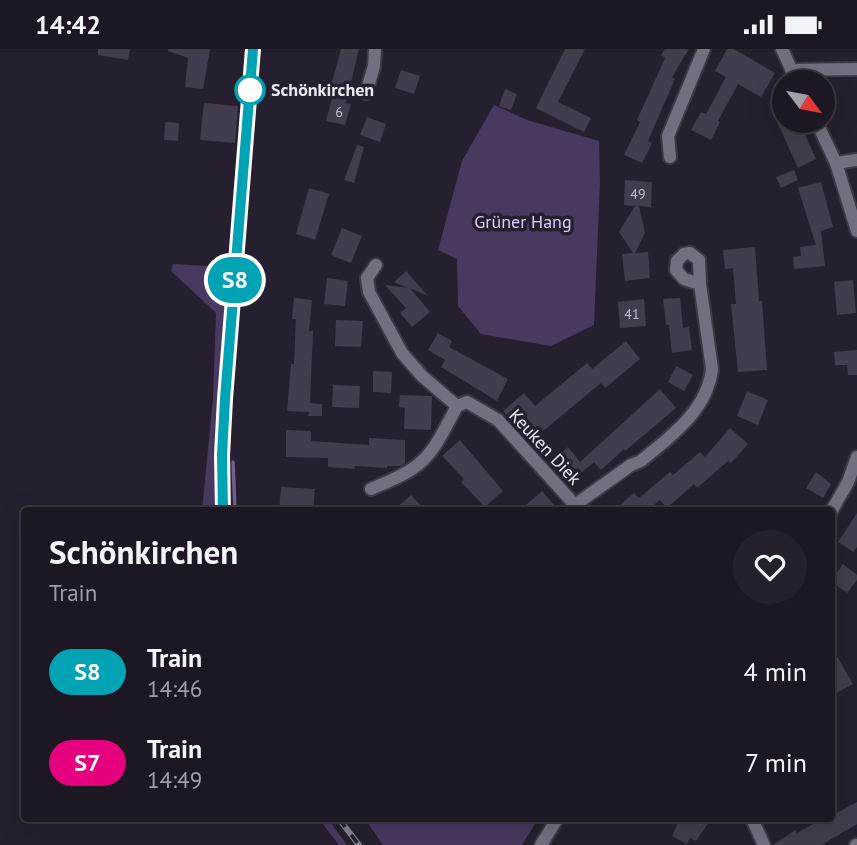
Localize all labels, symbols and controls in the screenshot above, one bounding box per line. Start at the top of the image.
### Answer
text: 14:42 [35,8,101,41]
north arrow [772,70,835,133]
map controls [772,70,835,133]
marker: Schönkirchen [235,75,265,105]
place label: Schönkirchen [271,78,374,101]
house number: 6 [335,103,343,121]
house number: 49 [630,185,646,203]
park label: Grüner Hang [474,210,572,233]
line badge: S8 [204,257,266,303]
text: S8 [222,264,248,295]
house number: 41 [624,305,640,323]
street label: Keuken Diek [504,404,587,490]
text: Schönkirchen [49,530,238,573]
button: heart [733,530,807,604]
text: Train [49,578,97,607]
text: Train [147,641,202,674]
text: 4 min [744,655,807,688]
text: S8 [74,656,101,687]
text: 14:46 [147,674,202,703]
text: Train [147,732,202,765]
text: 7 min [745,746,807,779]
text: S7 [74,747,101,778]
text: 14:49 [147,765,202,794]

